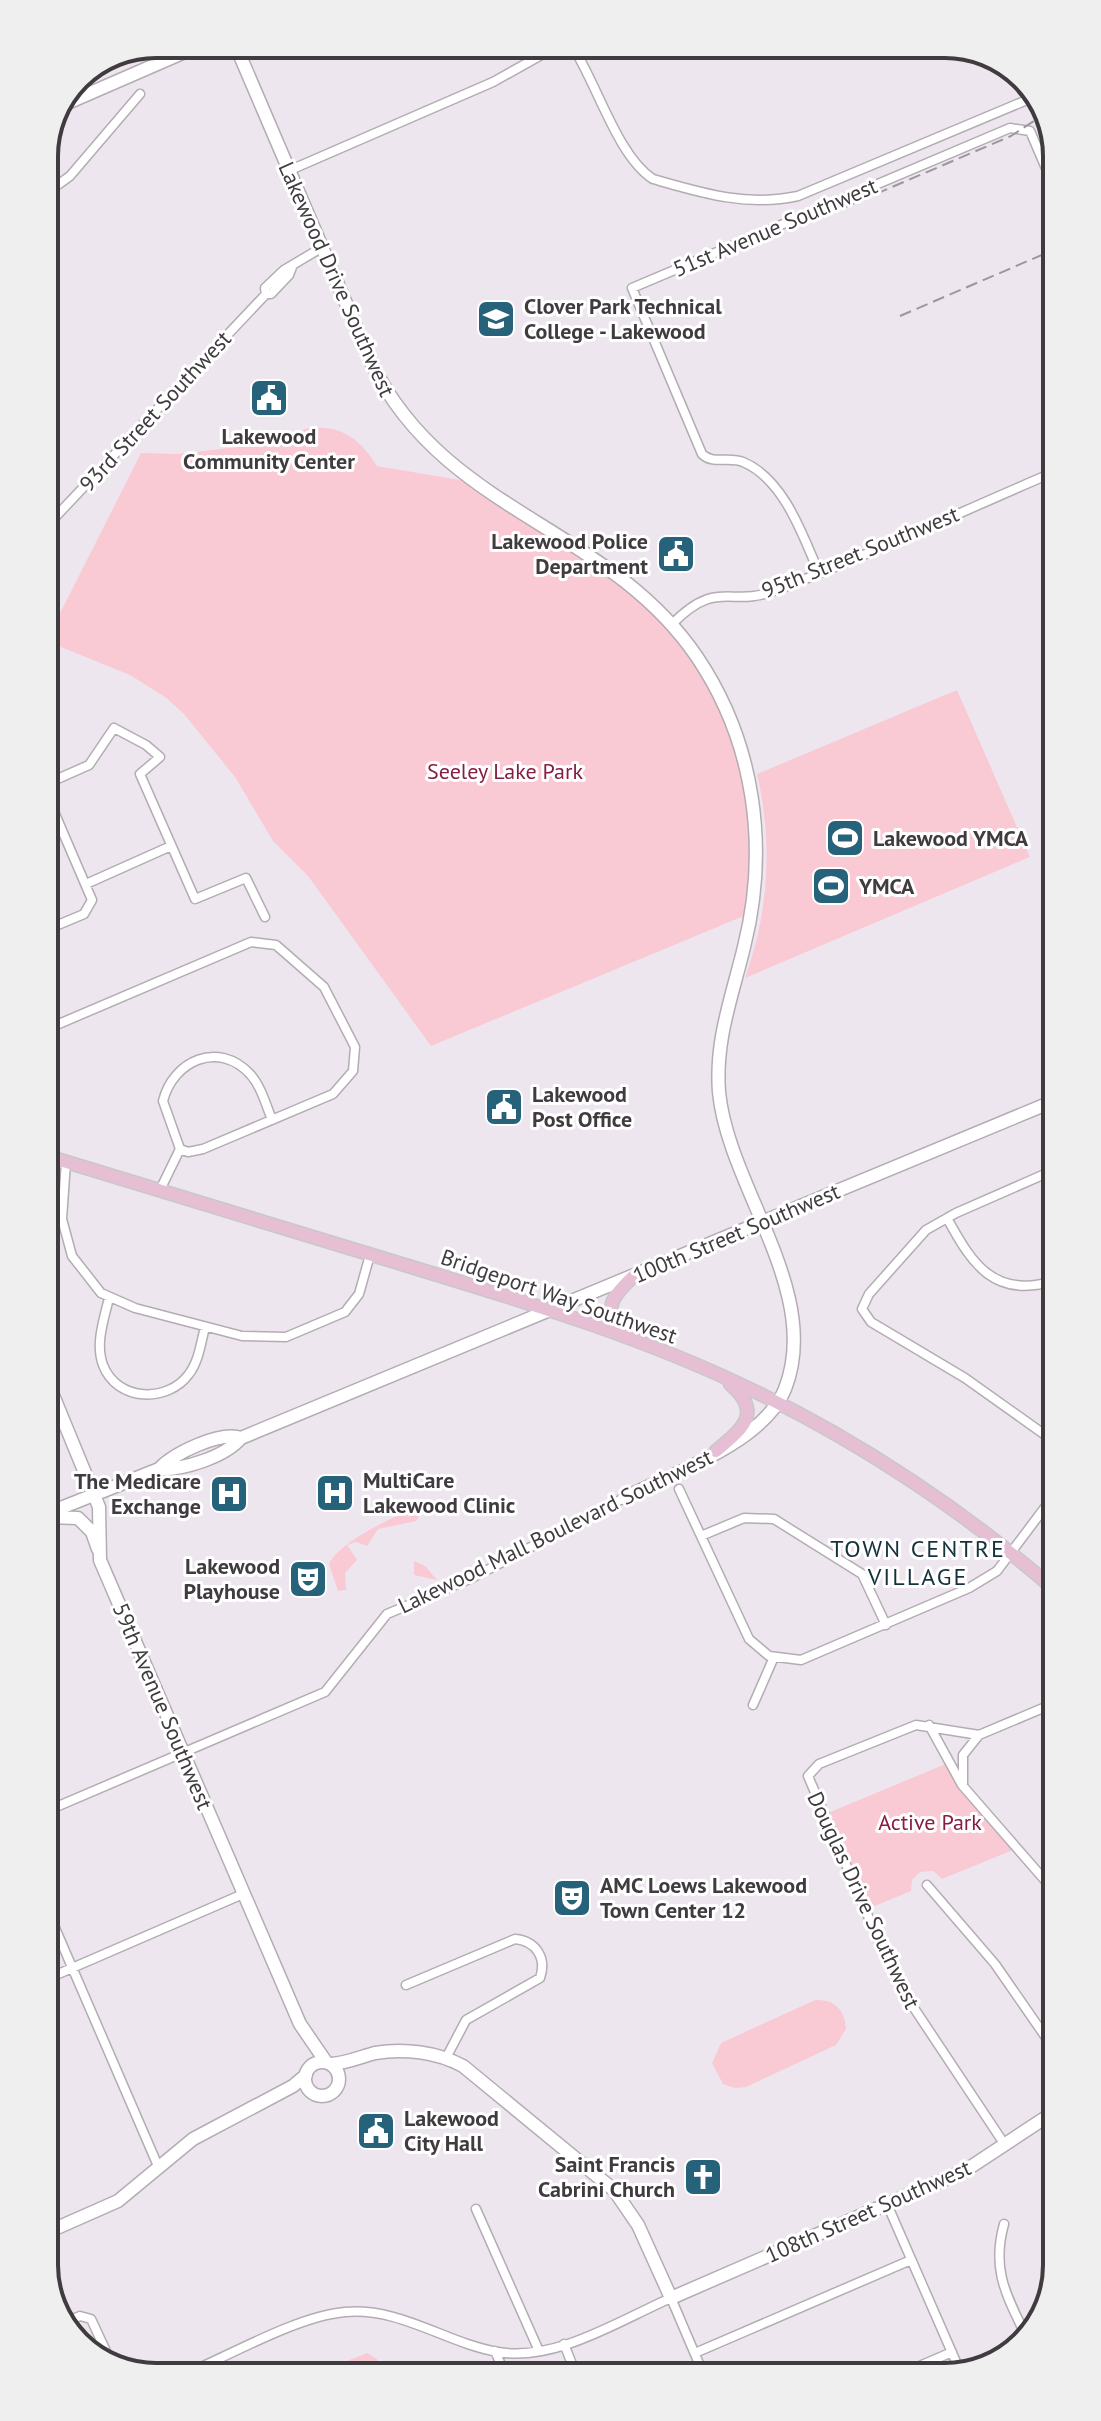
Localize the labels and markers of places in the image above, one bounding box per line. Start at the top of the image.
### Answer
place label: Clover Park Technical College - Lakewood [524,292,722,345]
school or university icon: Clover Park Technical College - Lakewood [475,298,517,340]
public building icon: Lakewood Community Center [248,377,290,419]
place label: Lakewood Community Center [183,422,355,475]
place label: Lakewood Police Department [491,527,648,580]
public building icon: Lakewood Police Department [655,533,697,575]
sports icon: Lakewood YMCA [824,817,866,859]
place label: Lakewood YMCA [873,824,1029,852]
sports icon: YMCA [810,865,852,907]
place label: YMCA [858,872,915,900]
place label: Lakewood Post Office [532,1080,632,1133]
public building icon: Lakewood Post Office [483,1086,525,1128]
place label: MultiCare Lakewood Clinic [363,1466,516,1519]
place label: The Medicare Exchange [74,1467,201,1520]
hospital icon: MultiCare Lakewood Clinic [314,1472,356,1514]
hospital icon: The Medicare Exchange [208,1473,250,1515]
place label: Lakewood Playhouse [183,1552,280,1605]
theatre icon: Lakewood Playhouse [287,1558,329,1600]
place label: AMC Loews Lakewood Town Center 12 [600,1871,807,1924]
theatre icon: AMC Loews Lakewood Town Center 12 [551,1877,593,1919]
place label: Lakewood City Hall [404,2104,499,2157]
public building icon: Lakewood City Hall [355,2110,397,2152]
place label: Saint Francis Cabrini Church [538,2150,675,2203]
church icon: Saint Francis Cabrini Church [682,2156,724,2198]

